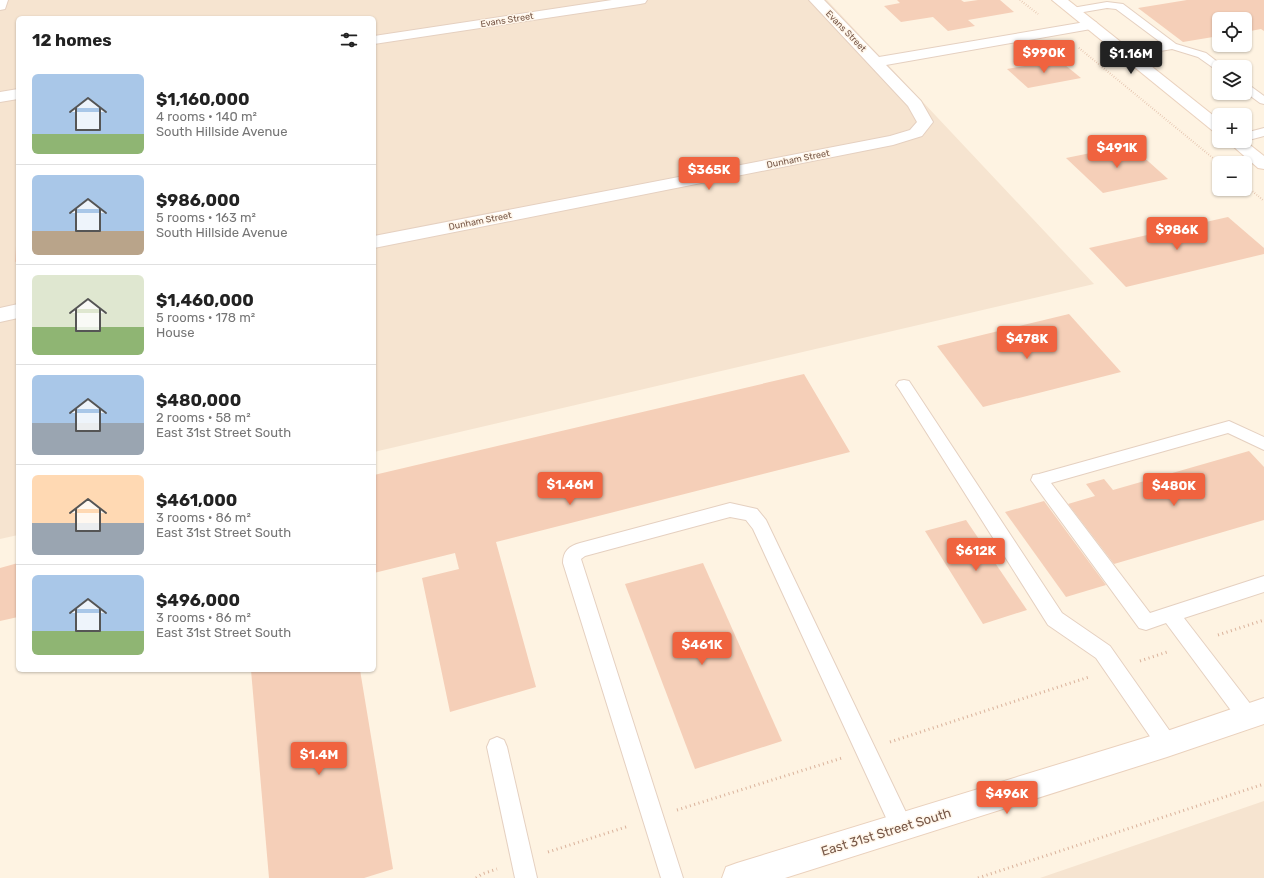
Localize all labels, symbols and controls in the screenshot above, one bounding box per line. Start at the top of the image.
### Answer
street label: Evans Street [824,8,868,54]
street label: Evans Street [480,11,535,29]
map controls [1212,12,1252,196]
button: locate [1212,12,1252,52]
icon: filters [338,29,360,51]
text: 12 homes [32,30,112,50]
pin: $990K [1016,40,1072,74]
pin: $1.16M [1098,41,1164,75]
text: $990K [1023,45,1065,60]
text: $1.16M [1109,46,1153,61]
button: layers [1212,60,1252,100]
text: $1,160,000 [156,89,250,109]
icon: home [64,90,112,138]
button: + [1212,108,1252,148]
text: 4 rooms · 140 m² [156,109,257,124]
text: South Hillside Avenue [156,124,287,139]
pin: $491K [1089,135,1145,169]
text: $491K [1097,140,1137,155]
street label: Dunham Street [766,148,831,170]
button: − [1212,156,1252,196]
pin: $365K [681,157,737,191]
text: $365K [688,162,730,177]
text: $986,000 [156,190,240,210]
icon: home [64,191,112,239]
text: 5 rooms · 163 m² [156,210,256,225]
street label: Dunham Street [448,210,513,232]
pin: $986K [1149,217,1205,251]
text: $986K [1156,222,1198,237]
text: South Hillside Avenue [156,225,287,240]
text: $1,460,000 [156,290,254,310]
icon: home [64,291,112,339]
text: 5 rooms · 178 m² [156,310,255,325]
text: House [156,325,194,340]
pin: $478K [999,326,1055,360]
text: $478K [1006,331,1048,346]
text: $480,000 [156,390,241,410]
icon: home [64,391,112,439]
text: 2 rooms · 58 m² [156,410,251,425]
text: East 31st Street South [156,425,291,440]
pin: $1.46M [537,472,603,506]
pin: $480K [1146,473,1202,507]
text: $1.46M [547,477,593,492]
text: $480K [1152,478,1196,493]
text: $461,000 [156,490,237,510]
icon: home [64,491,112,539]
text: 3 rooms · 86 m² [156,510,251,525]
text: East 31st Street South [156,525,291,540]
pin: $612K [948,538,1004,572]
text: $612K [956,543,996,558]
text: $496,000 [156,590,240,610]
icon: home [64,591,112,639]
text: 3 rooms · 86 m² [156,610,251,625]
text: East 31st Street South [156,625,291,640]
pin: $461K [674,632,730,666]
text: $461K [682,637,722,652]
pin: $1.4M [291,742,347,776]
text: $1.4M [300,747,338,762]
pin: $496K [979,781,1035,815]
text: $496K [986,786,1028,801]
street label: East 31st Street South [819,805,953,859]

